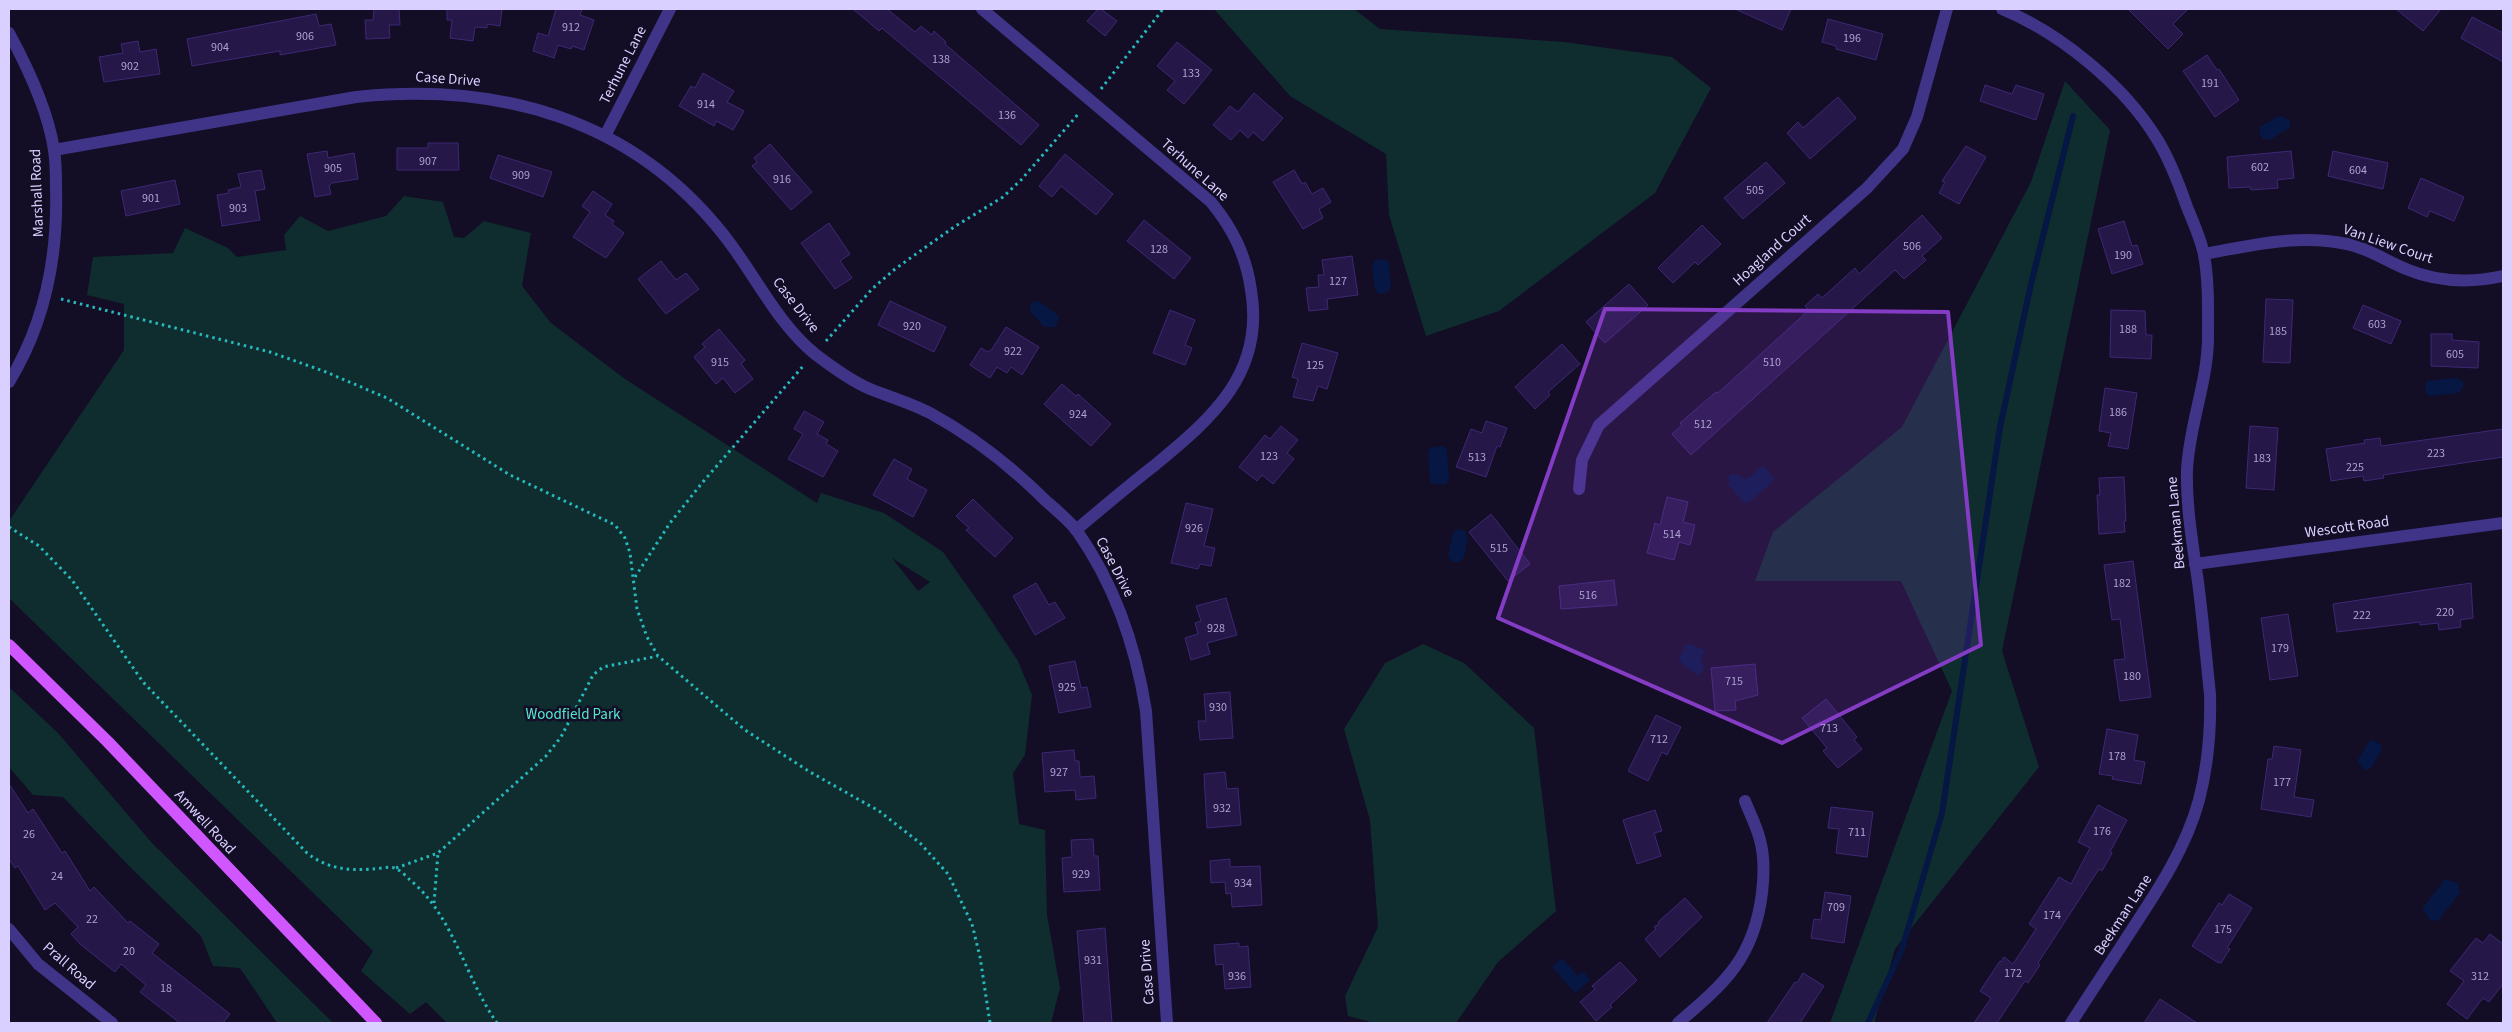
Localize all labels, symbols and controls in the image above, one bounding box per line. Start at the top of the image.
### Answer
house number: 912 [562,19,580,36]
street label: Terhune Lane [594,22,652,108]
house number: 906 [296,28,314,45]
house number: 196 [1843,30,1861,47]
house number: 904 [211,39,229,56]
house number: 138 [932,51,950,68]
house number: 902 [121,58,139,75]
house number: 133 [1182,65,1200,82]
street label: Case Drive [415,66,481,92]
house number: 191 [2201,75,2219,92]
house number: 914 [697,96,715,113]
house number: 136 [998,107,1016,124]
street label: Terhune Lane [1156,134,1234,206]
street label: Marshall Road [25,148,49,238]
house number: 907 [419,153,437,170]
house number: 602 [2251,159,2269,176]
house number: 905 [324,160,342,177]
house number: 604 [2349,162,2367,179]
house number: 909 [512,167,530,184]
house number: 916 [773,171,791,188]
house number: 505 [1746,182,1764,199]
house number: 901 [142,190,160,207]
house number: 903 [229,200,247,217]
street label: Hoagland Court [1728,209,1816,291]
street label: Van Liew Court [2340,219,2436,269]
house number: 506 [1903,238,1921,255]
house number: 128 [1150,241,1168,258]
house number: 190 [2114,247,2132,264]
street label: Case Drive [768,273,824,337]
house number: 127 [1329,273,1347,290]
house number: 603 [2368,316,2386,333]
house number: 920 [903,318,921,335]
house number: 188 [2119,321,2137,338]
house number: 185 [2269,323,2287,340]
house number: 922 [1004,343,1022,360]
house number: 605 [2446,346,2464,363]
house number: 915 [711,354,729,371]
house number: 510 [1763,354,1781,371]
house number: 125 [1306,357,1324,374]
house number: 186 [2109,404,2127,421]
house number: 924 [1069,406,1087,423]
house number: 512 [1694,416,1712,433]
house number: 223 [2427,445,2445,462]
house number: 123 [1260,448,1278,465]
house number: 513 [1468,449,1486,466]
house number: 183 [2253,450,2271,467]
house number: 225 [2346,459,2364,476]
street label: Beekman Lane [2161,476,2191,570]
street label: Wescott Road [2303,511,2391,543]
house number: 926 [1185,520,1203,537]
house number: 514 [1663,526,1681,543]
street label: Case Drive [1090,533,1140,601]
house number: 515 [1490,540,1508,557]
house number: 182 [2113,575,2131,592]
house number: 516 [1579,587,1597,604]
house number: 220 [2436,604,2454,621]
house number: 222 [2353,607,2371,624]
house number: 928 [1207,620,1225,637]
house number: 179 [2271,640,2289,657]
house number: 180 [2123,668,2141,685]
house number: 715 [1725,673,1743,690]
house number: 925 [1058,679,1076,696]
house number: 930 [1209,699,1227,716]
park label: Woodfield Park [525,704,621,725]
house number: 713 [1820,720,1838,737]
house number: 712 [1650,731,1668,748]
house number: 178 [2108,748,2126,765]
house number: 927 [1050,764,1068,781]
house number: 177 [2273,774,2291,791]
street label: Amwell Road [169,785,241,859]
house number: 932 [1213,800,1231,817]
house number: 176 [2093,823,2111,840]
house number: 711 [1848,824,1866,841]
house number: 26 [23,826,35,843]
house number: 929 [1072,866,1090,883]
house number: 24 [51,868,63,885]
street label: Beekman Lane [2089,870,2157,960]
house number: 934 [1234,875,1252,892]
house number: 709 [1827,899,1845,916]
house number: 174 [2043,907,2061,924]
house number: 22 [86,911,98,928]
house number: 175 [2214,921,2232,938]
street label: Prall Road [38,937,100,995]
street label: Case Drive [1134,939,1160,1005]
house number: 20 [123,943,135,960]
house number: 931 [1084,952,1102,969]
house number: 172 [2004,965,2022,982]
house number: 936 [1228,968,1246,985]
house number: 312 [2471,968,2489,985]
house number: 18 [160,980,172,997]

